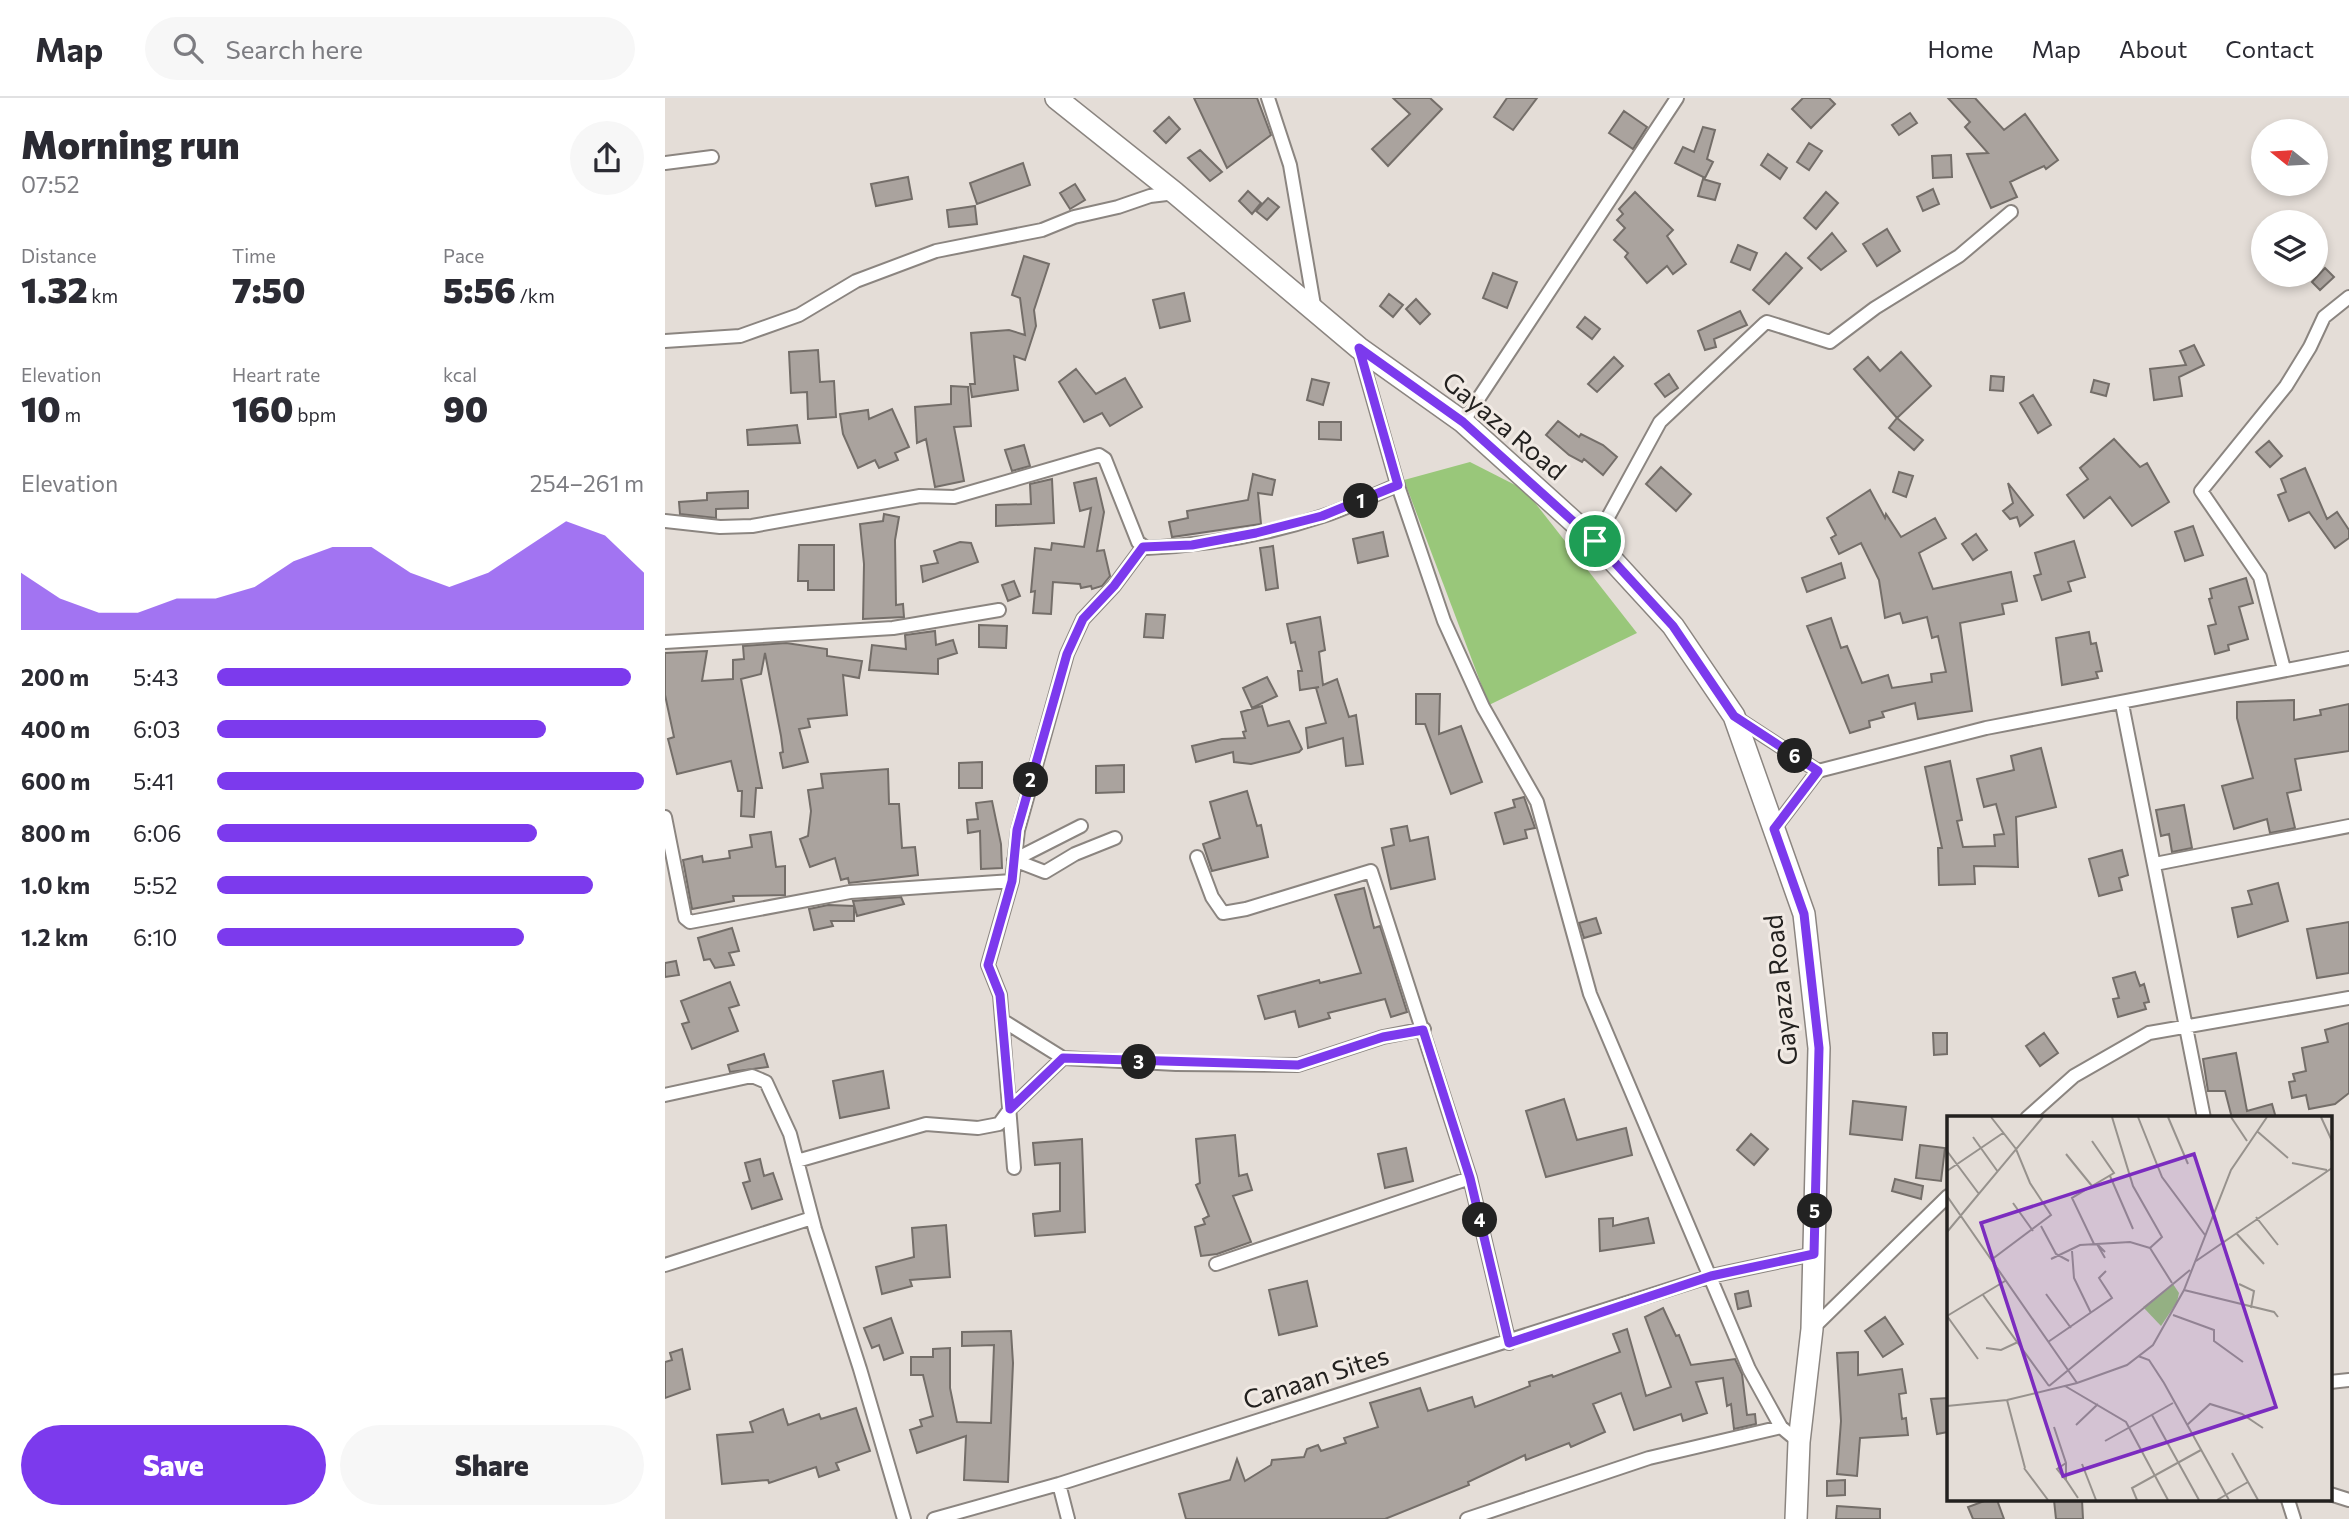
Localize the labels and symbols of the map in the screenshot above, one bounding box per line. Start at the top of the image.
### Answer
north arrow [2251,119,2327,196]
street label: Gayaza Road [1437,364,1573,485]
pin: 1 [1343,484,1379,518]
pin [1565,511,1625,571]
pin: 6 [1777,738,1813,774]
pin: 2 [1013,762,1049,798]
street label: Gayaza Road [1756,913,1803,1067]
pin: 3 [1121,1044,1156,1080]
inset map [1947,1116,2331,1502]
pin: 5 [1797,1194,1833,1228]
pin: 4 [1463,1202,1497,1238]
street label: Canaan Sites [1239,1338,1392,1415]

